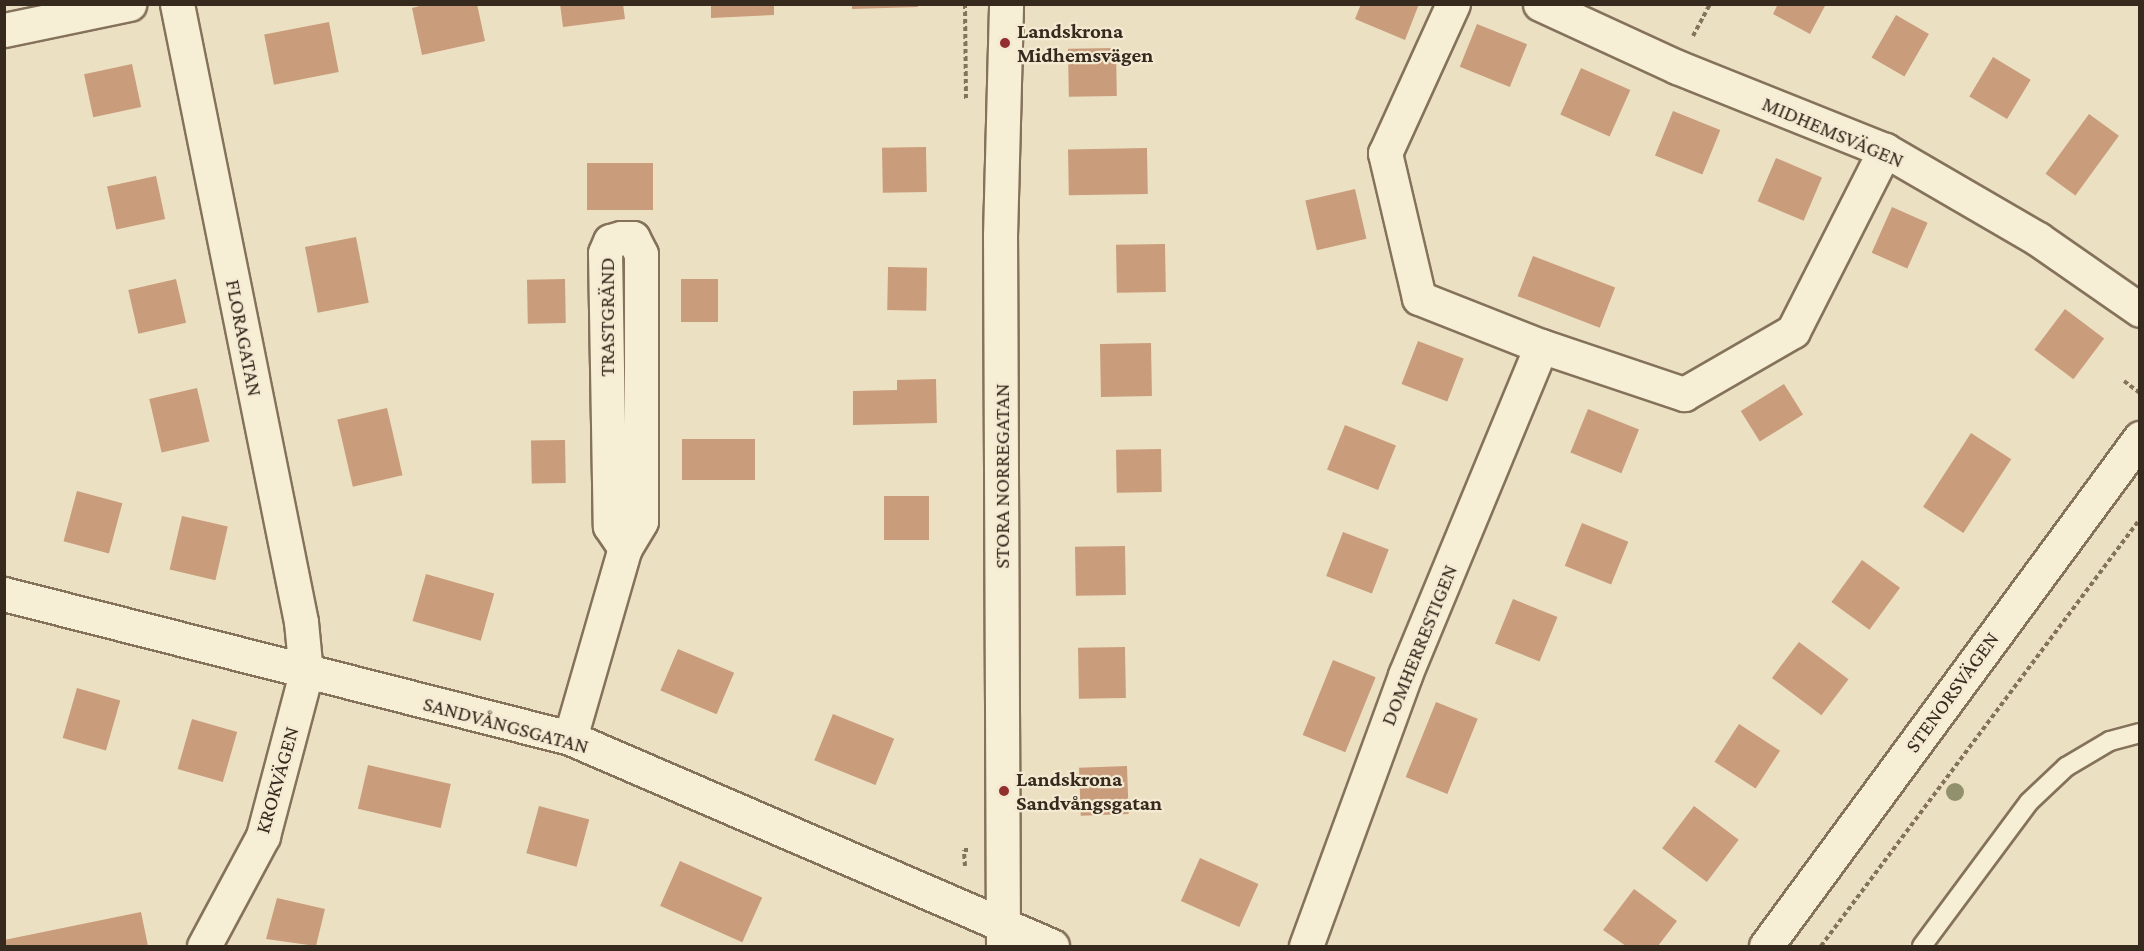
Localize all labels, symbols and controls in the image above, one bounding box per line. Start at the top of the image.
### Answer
place label: Landskrona Midhemsvägen [1017,18,1153,68]
marker: Landskrona Midhemsvägen [998,36,1012,50]
street label: MIDHEMSVÄGEN [1758,91,1908,173]
street label: TRASTGRÄND [594,257,620,377]
street label: FLORAGATAN [220,277,268,399]
street label: STORA NORREGATAN [989,383,1015,569]
street label: DOMHERRESTIGEN [1375,561,1463,729]
street label: STENORSVÄGEN [1900,627,2004,757]
street label: SANDVÅNGSGATAN [420,691,592,759]
street label: KROKVÄGEN [250,724,304,836]
place label: Landskrona Sandvångsgatan [1016,766,1162,816]
marker: Landskrona Sandvångsgatan [997,784,1011,798]

